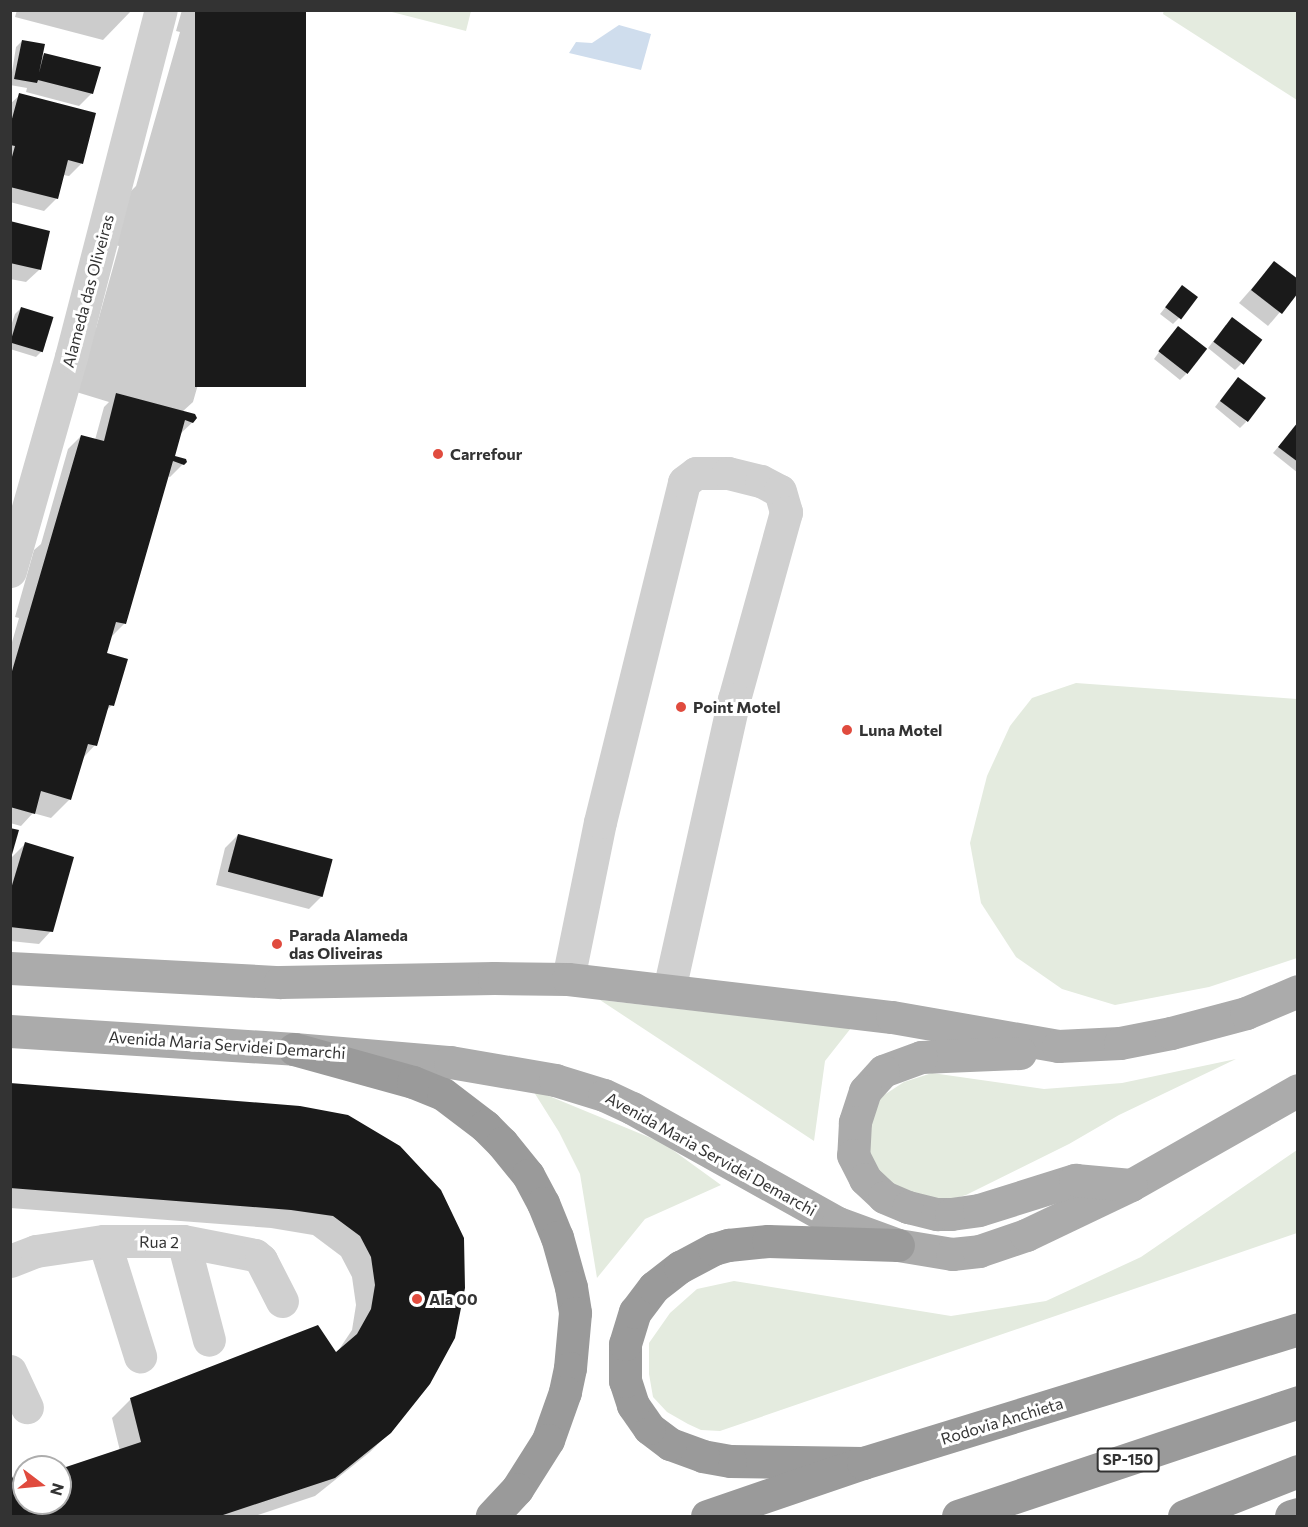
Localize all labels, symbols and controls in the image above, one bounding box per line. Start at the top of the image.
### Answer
street label: Alameda das Oliveiras [58,212,118,370]
place label: Carrefour [450,444,522,464]
marker: Carrefour [431,447,445,461]
place label: Point Motel [693,697,781,717]
marker: Point Motel [674,700,688,714]
place label: Luna Motel [859,720,942,740]
marker: Luna Motel [840,723,854,737]
place label: Parada Alameda das Oliveiras [289,925,408,963]
marker: Parada Alameda das Oliveiras [270,937,284,951]
street label: Avenida Maria Servidei Demarchi [108,1027,346,1063]
street label: Avenida Maria Servidei Demarchi [603,1088,819,1220]
street label: Rua 2 [139,1232,179,1252]
place label: Ala 00 [429,1289,478,1309]
marker: Ala 00 [410,1292,424,1306]
street label: Rodovia Anchieta [939,1393,1065,1449]
road number: SP-150 [1096,1448,1160,1472]
north arrow [12,1455,72,1515]
text: N [47,1481,69,1498]

